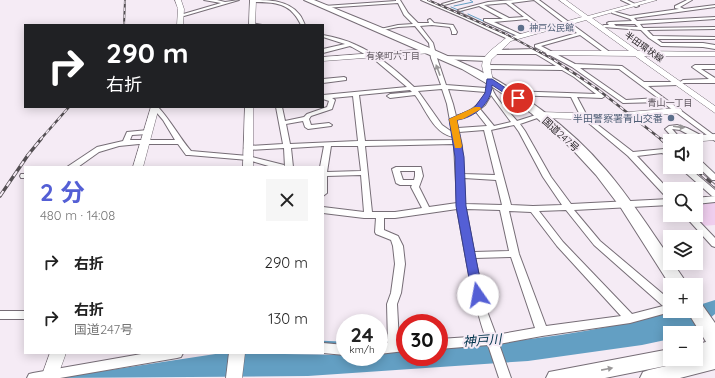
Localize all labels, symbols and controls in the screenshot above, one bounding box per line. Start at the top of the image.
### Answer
place label: 神戸公民館 [529,22,574,33]
marker: 神戸公民館 [516,23,526,33]
street label: 半田環状線 [623,29,667,65]
text: 290 m [106,35,189,70]
icon: right [40,40,92,92]
district label: 有楽町六丁目 [366,50,420,61]
one-way arrow [435,64,441,76]
text: 右折 [106,73,142,96]
pin [501,81,535,115]
icon: arrive [507,87,529,109]
district label: 青山一丁目 [647,97,693,108]
place label: 半田警察署青山交番 [573,112,663,125]
marker: 半田警察署青山交番 [666,113,676,123]
street label: 国道247号 [539,114,582,154]
one-way arrow [673,124,685,131]
map controls [663,134,703,366]
button: sound [663,134,703,174]
text: 2 分 [40,177,84,207]
button: close [266,179,308,221]
button: search [663,182,703,222]
text: 480 m · 14:08 [40,207,115,223]
button: layers [663,230,703,270]
icon: right [40,251,62,273]
text: 290 m [265,253,308,272]
text: 右折 [74,254,104,273]
position arrow [457,274,499,316]
button: + [663,278,703,318]
text: 右折 [74,300,104,319]
icon: right [40,307,62,329]
text: 130 m [268,309,308,328]
speed limit sign: 30 [396,314,448,366]
text: 国道247号 [74,321,133,337]
text: 24 [350,322,374,347]
button: − [663,326,703,366]
water label: 神戸川 [462,331,504,349]
text: km/h [349,343,375,356]
one-way arrow [601,366,613,372]

